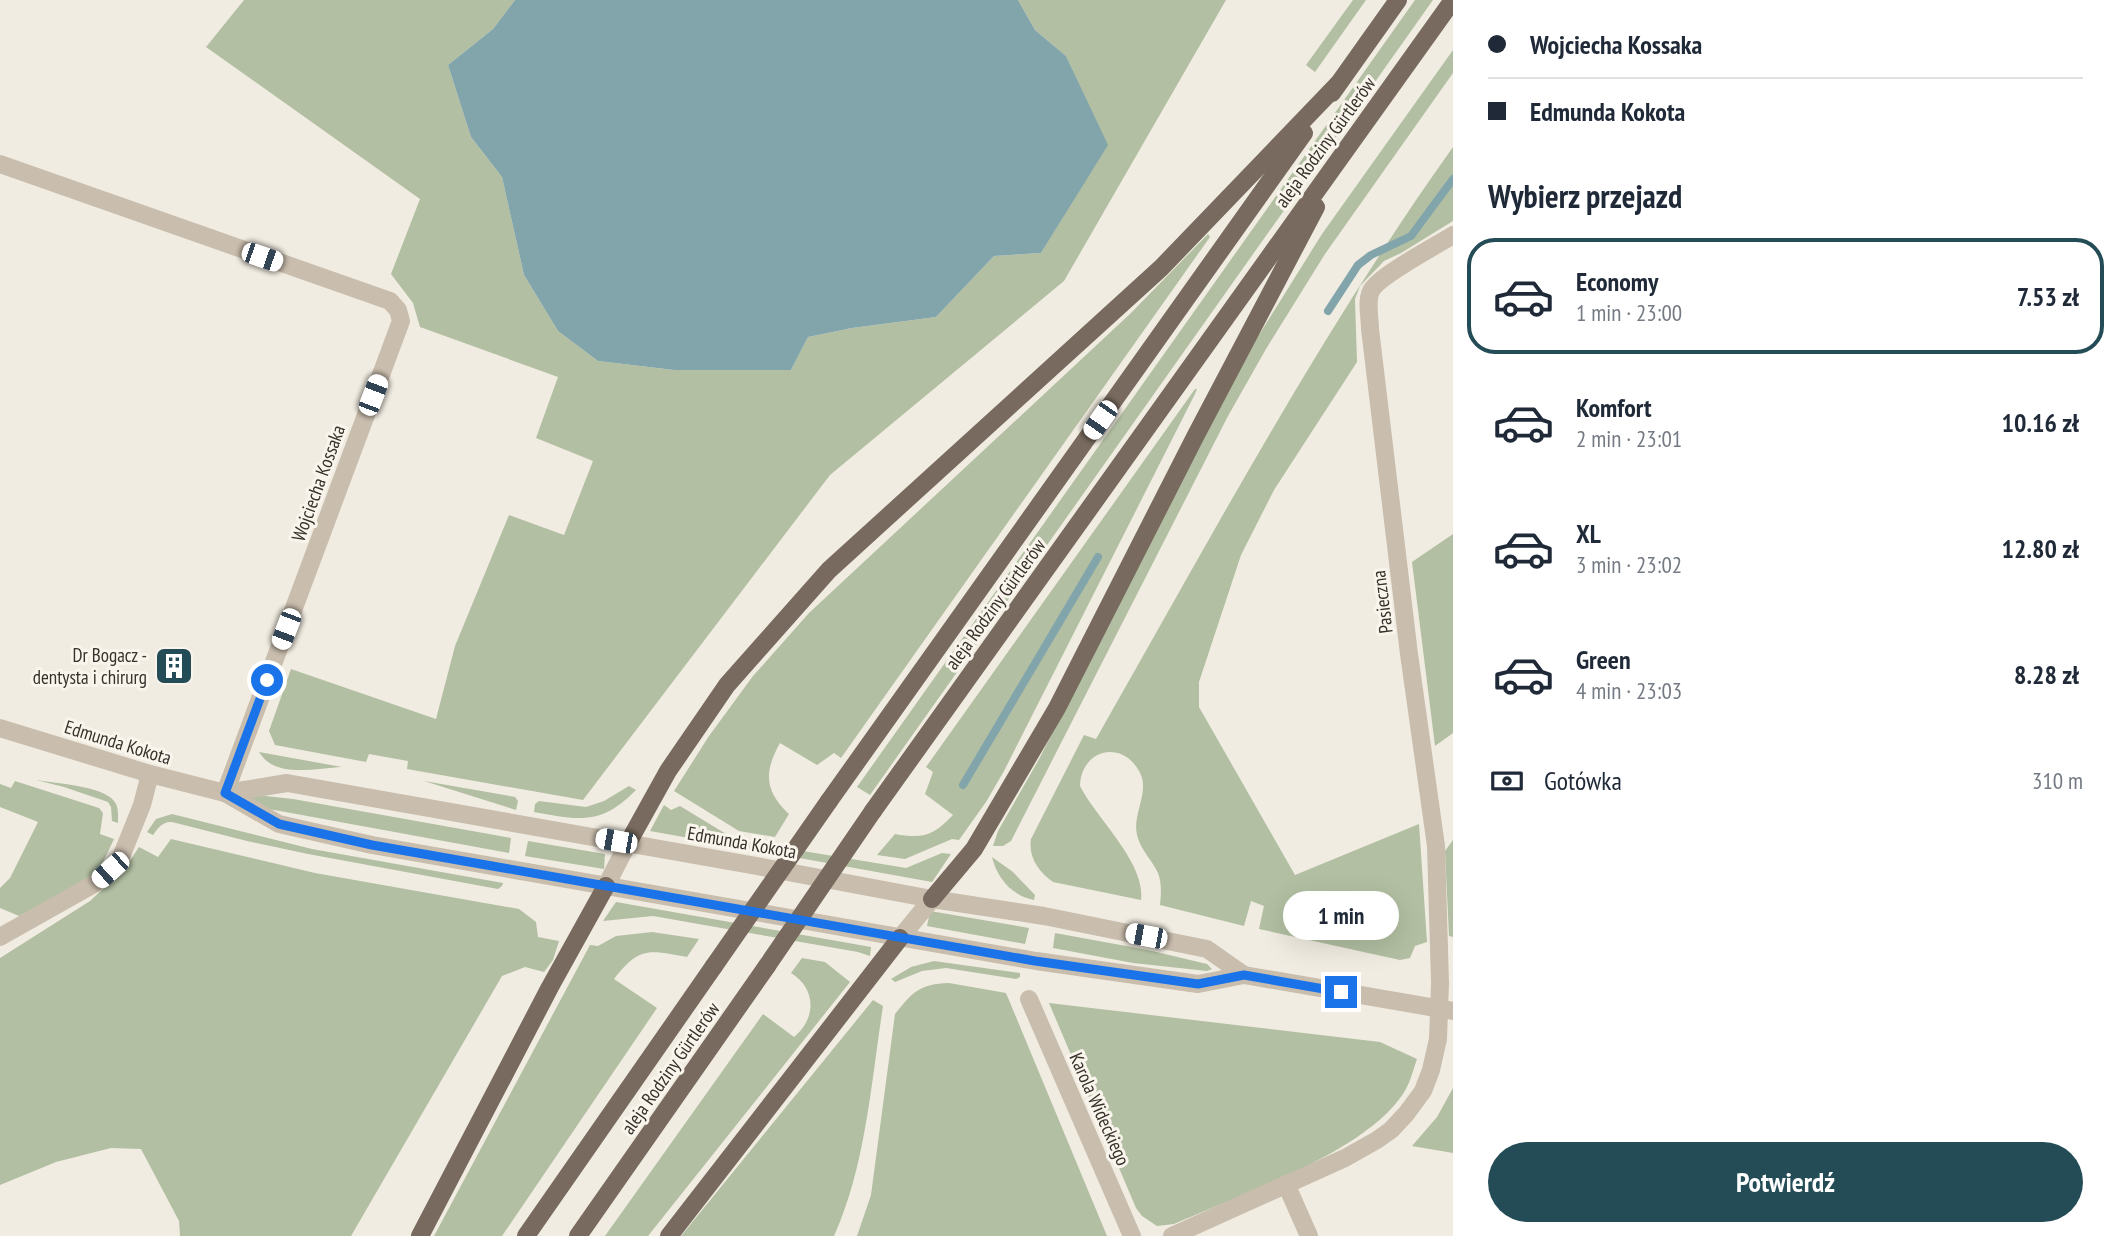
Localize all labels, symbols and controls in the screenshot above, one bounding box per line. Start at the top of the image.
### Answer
text: Wojciecha Kossaka [1530,28,1702,61]
street label: aleja Rodziny Gürtlerów [1270,71,1381,212]
text: Edmunda Kokota [1530,95,1685,128]
text: Wybierz przejazd [1488,175,1682,217]
car [239,240,286,274]
icon: car [1492,265,1555,328]
text: Economy [1576,265,1658,298]
text: 7.53 zł [2017,280,2079,313]
text: 1 min · 23:00 [1576,298,1682,327]
car [356,372,391,418]
icon: car [1492,391,1555,454]
text: Komfort [1576,391,1652,424]
car [1080,397,1121,443]
text: 10.16 zł [2002,406,2079,439]
street label: Wojciecha Kossaka [286,422,350,544]
text: 2 min · 23:01 [1576,424,1682,453]
icon: car [1492,517,1555,580]
text: XL [1576,517,1601,550]
text: 12.80 zł [2002,532,2079,565]
street label: aleja Rodziny Gürtlerów [940,533,1051,674]
text: 3 min · 23:02 [1576,550,1682,579]
street label: Pasieczna [1366,569,1398,635]
car [269,606,304,652]
place label: Dr Bogacz - dentysta i chirurg [33,643,147,689]
icon: car [1492,643,1555,706]
text: Green [1576,643,1631,676]
building icon: Dr Bogacz - dentysta i chirurg [153,645,195,687]
text: 8.28 zł [2014,658,2079,691]
route start [251,664,283,696]
text: 4 min · 23:03 [1576,676,1682,705]
street label: Edmunda Kokota [62,714,174,770]
icon: cash [1488,762,1526,800]
text: Gotówka [1544,764,1622,797]
text: 310 m [2032,766,2083,795]
street label: Edmunda Kokota [686,821,798,863]
car [594,827,639,855]
car [88,848,133,892]
callout: 1 min [1283,890,1399,940]
text: 1 min [1318,901,1364,930]
car [1124,922,1169,950]
route end [1325,976,1357,1008]
street label: aleja Rodziny Gürtlerów [616,997,725,1139]
street label: Karola Wideckiego [1064,1049,1136,1169]
button: Potwierdź [1488,1142,2083,1222]

